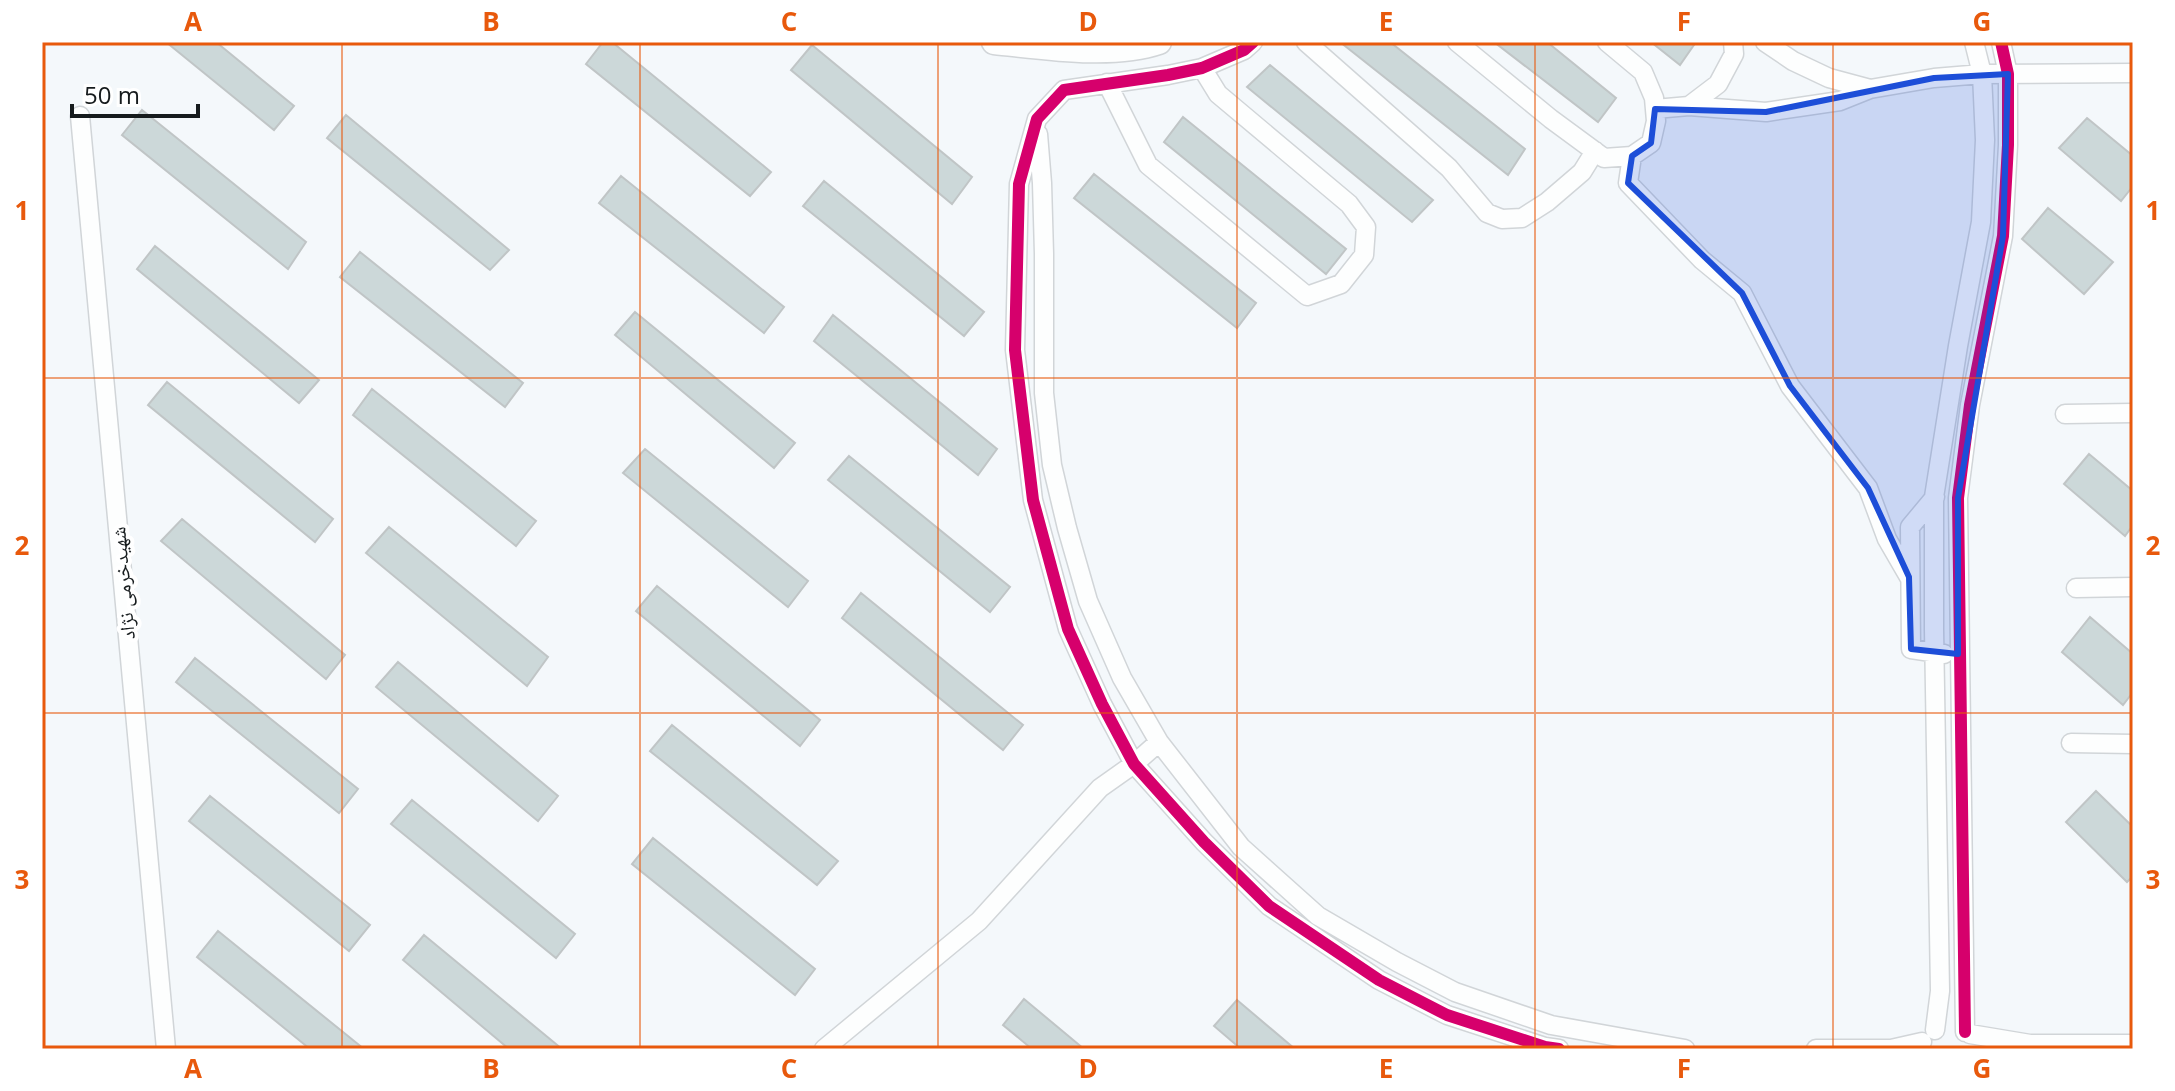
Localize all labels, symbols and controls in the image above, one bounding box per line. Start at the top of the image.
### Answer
text: A [184,3,202,39]
text: B [482,3,500,39]
text: C [781,3,797,39]
text: D [1078,3,1098,39]
text: E [1379,3,1393,39]
text: F [1677,3,1691,39]
text: G [1973,3,1991,39]
scale bar [72,68,198,118]
text: 50 m [84,78,140,111]
text: 1 [15,192,29,228]
text: 1 [2146,192,2160,228]
street label: شهیدخرمی نژاد [104,526,141,640]
text: 2 [15,527,30,563]
text: 2 [2146,527,2161,563]
text: 3 [15,861,29,897]
text: 3 [2146,861,2160,897]
text: A [184,1050,202,1086]
text: B [482,1050,500,1086]
text: C [781,1050,797,1086]
text: D [1078,1050,1098,1086]
text: E [1379,1050,1393,1086]
text: F [1677,1050,1691,1086]
text: G [1973,1050,1991,1086]

